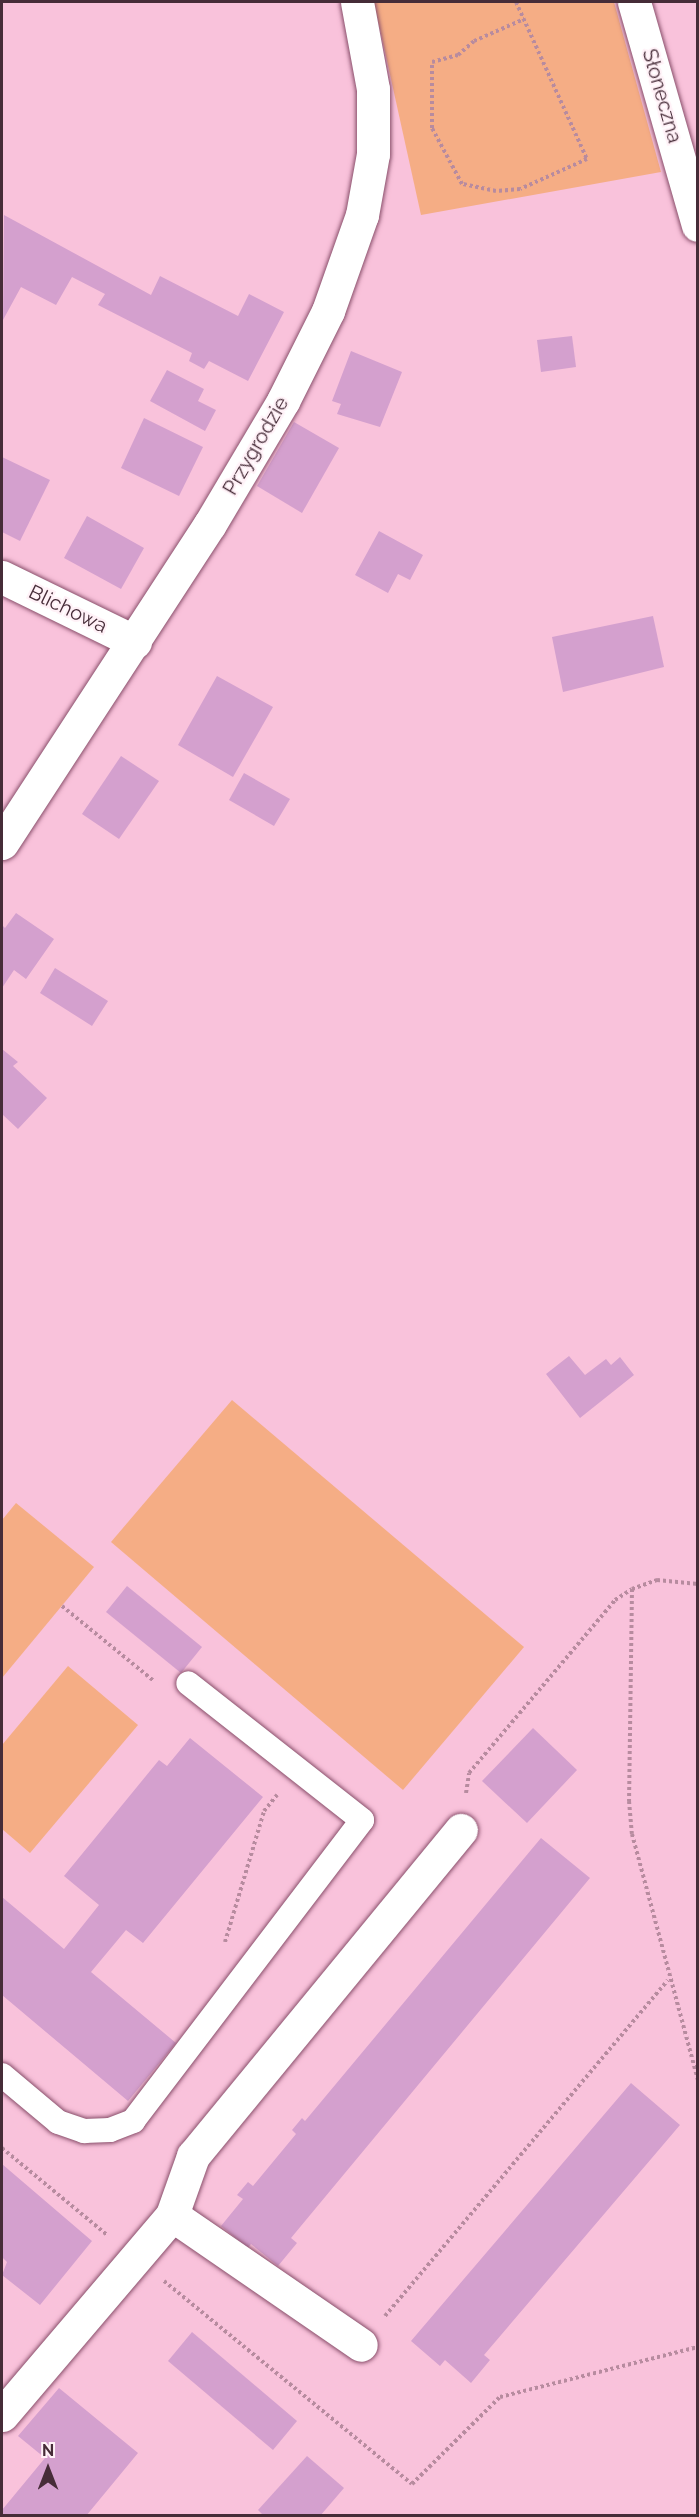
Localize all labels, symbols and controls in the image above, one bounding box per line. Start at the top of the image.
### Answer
street label: Słoneczna [637,46,687,146]
street label: Przygrodzie [218,393,294,499]
street label: Blichowa [25,580,111,638]
north arrow [18,2439,78,2499]
text: N [42,2441,54,2460]

